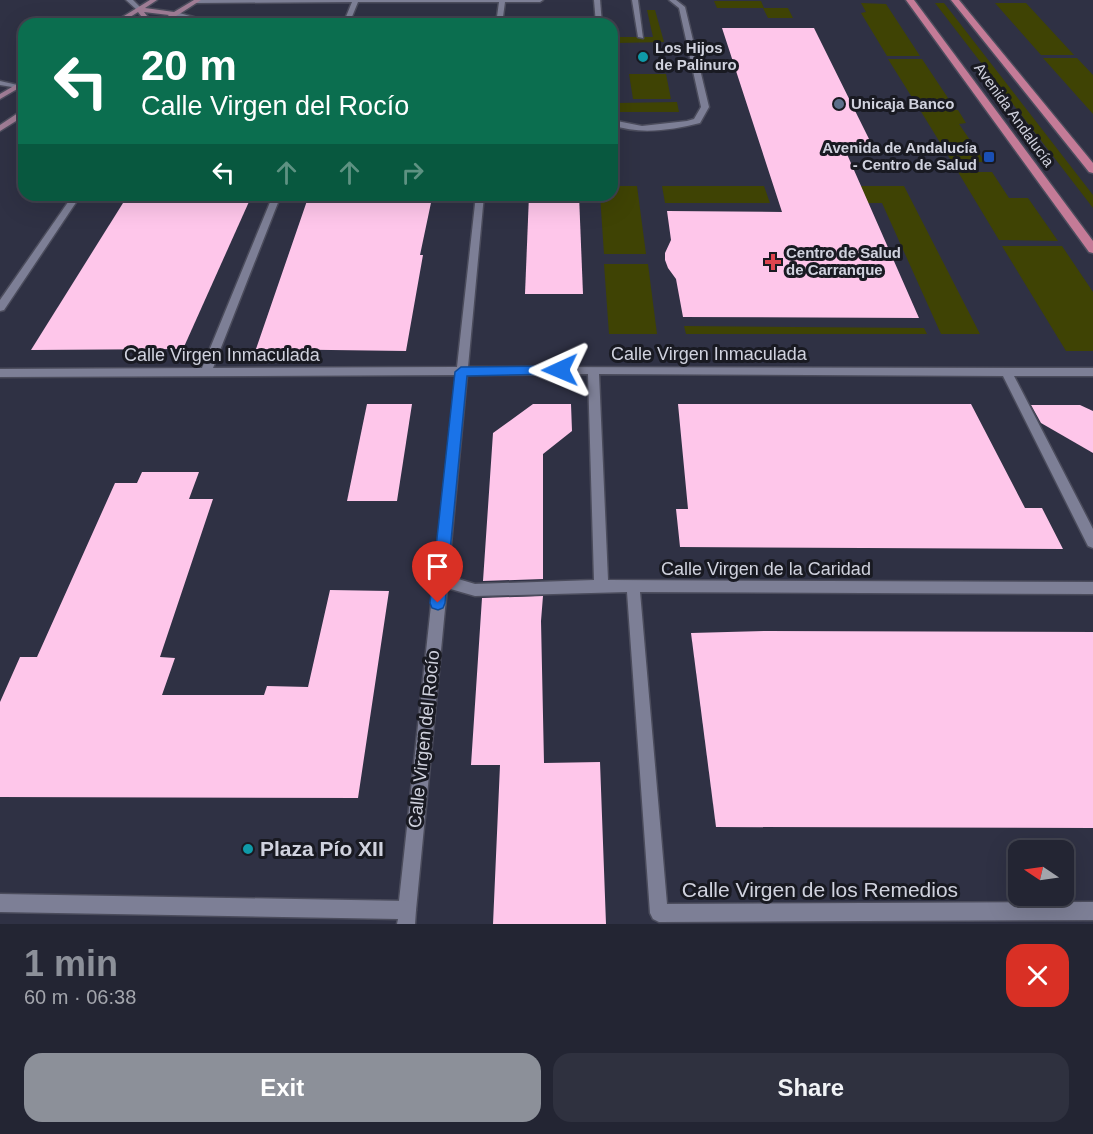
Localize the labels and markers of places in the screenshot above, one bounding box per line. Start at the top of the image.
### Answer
place label: Los Hijos de Palinuro [655,39,737,73]
marker: Los Hijos de Palinuro [636,50,650,64]
place label: Unicaja Banco [851,95,954,112]
marker: Unicaja Banco [832,97,846,111]
place label: Avenida de Andalucía - Centro de Salud [822,139,978,173]
marker: Avenida de Andalucía - Centro de Salud [982,150,996,164]
place label: Centro de Salud de Carranque [786,244,901,278]
marker: Centro de Salud de Carranque [764,253,782,271]
pin [412,541,463,603]
place label: Plaza Pío XII [260,837,384,860]
marker: Plaza Pío XII [241,842,255,856]

